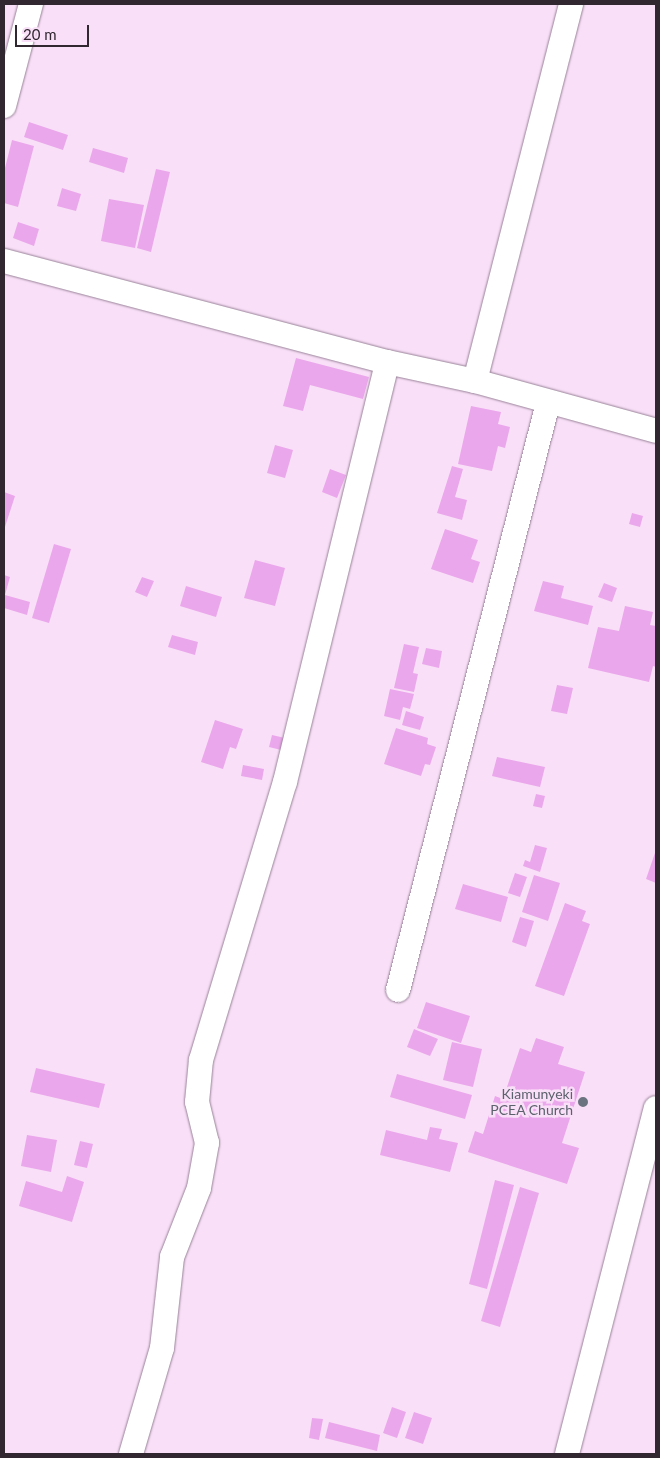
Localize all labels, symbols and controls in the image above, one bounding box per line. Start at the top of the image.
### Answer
scale bar [18,15,91,47]
text: 20 m [23,25,57,43]
place label: Kiamunyeki PCEA Church [490,1086,573,1118]
marker: Kiamunyeki PCEA Church [577,1096,589,1108]

